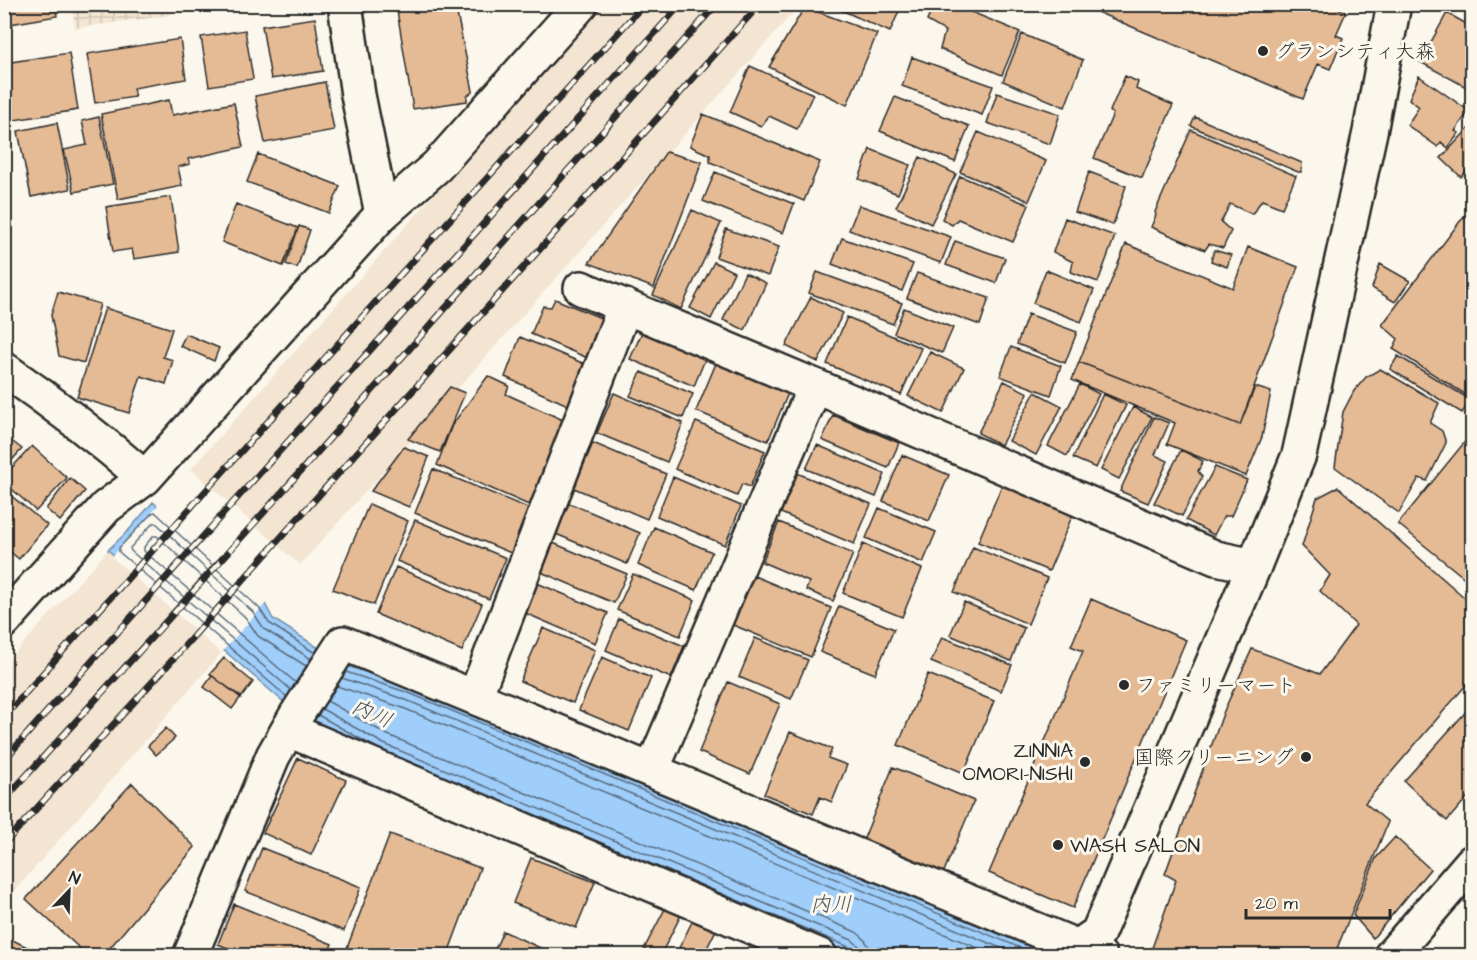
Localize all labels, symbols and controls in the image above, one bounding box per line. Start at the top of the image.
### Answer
place label: グランシティ大森 [1275,38,1435,66]
marker: グランシティ大森 [1256,44,1270,58]
place label: ファミリーマート [1136,672,1296,700]
marker: ファミリーマート [1117,678,1131,692]
water label: 内川 [347,692,397,735]
place label: ZINNIA OMORI-NISHI [963,737,1073,788]
place label: 国際クリーニング [1134,744,1294,772]
marker: 国際クリーニング [1299,750,1313,764]
marker: ZINNIA OMORI-NISHI [1078,755,1092,769]
place label: WASH SALON [1070,832,1200,860]
marker: WASH SALON [1051,838,1065,852]
north arrow [39,861,99,921]
text: N [66,866,83,890]
scale bar [1246,882,1390,920]
water label: 内川 [810,890,852,919]
text: 20 m [1255,891,1298,916]

